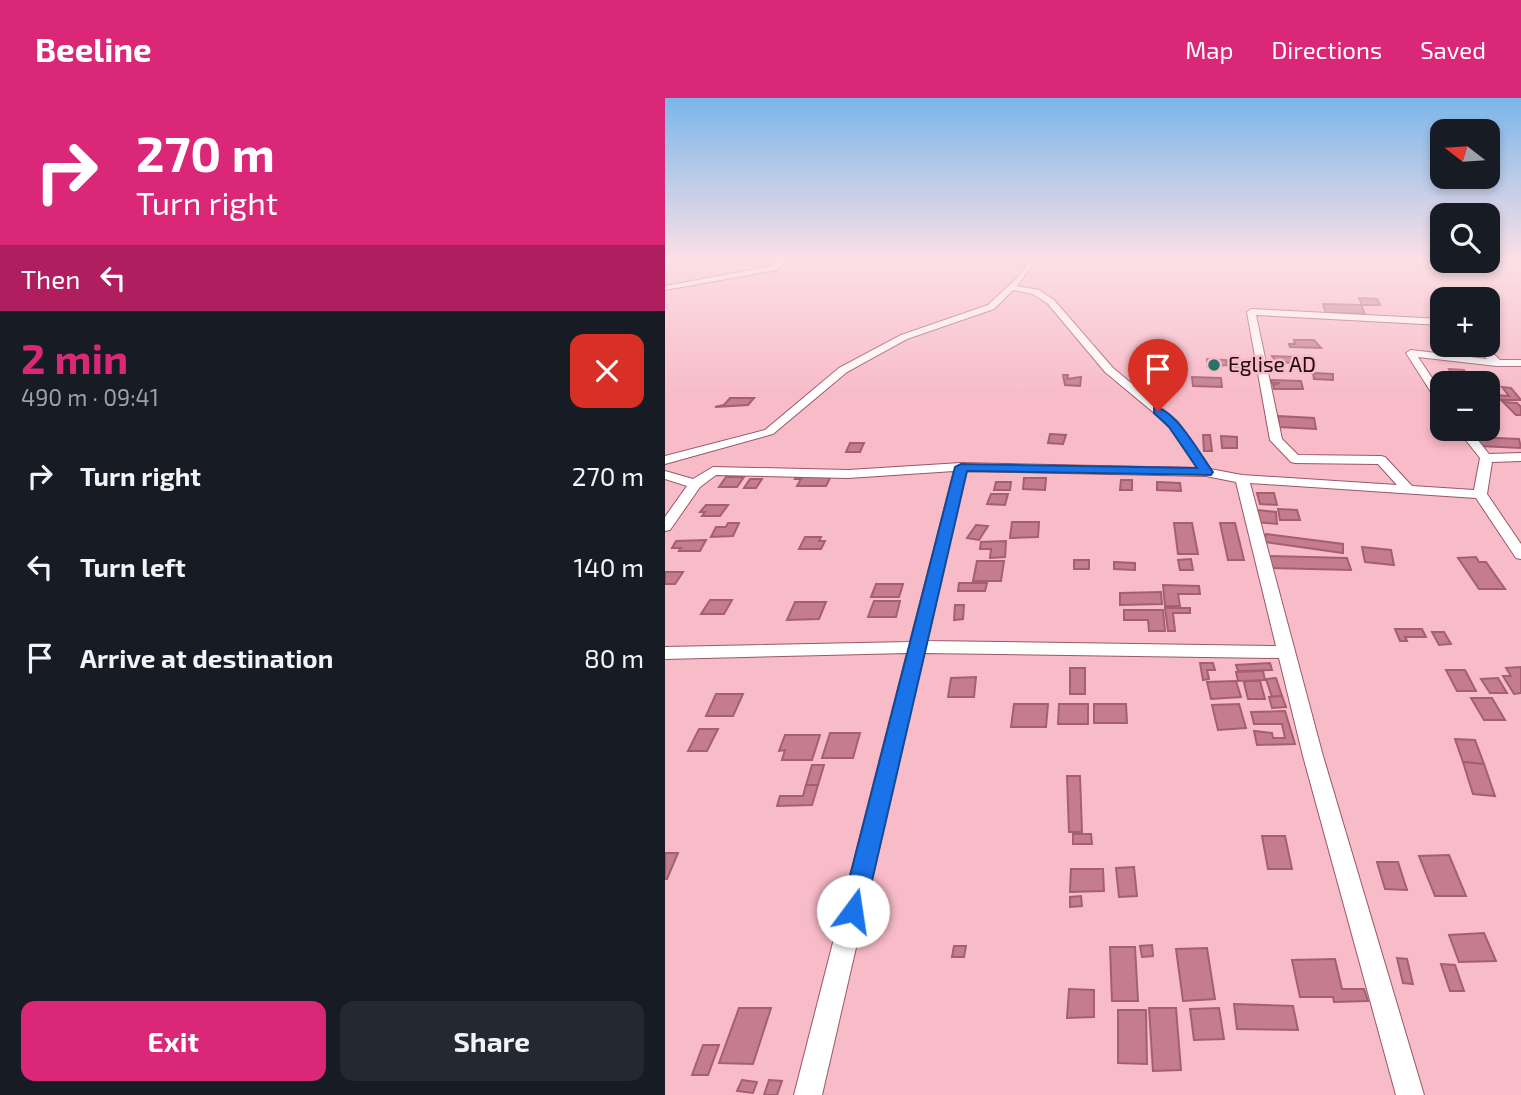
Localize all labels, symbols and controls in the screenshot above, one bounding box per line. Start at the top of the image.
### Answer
text: Beeline [35,29,152,69]
text: Map [1185,35,1233,64]
text: Directions [1271,35,1382,64]
text: Saved [1420,35,1486,64]
north arrow [1430,119,1500,189]
map controls [1430,119,1500,441]
text: 270 m [136,123,275,182]
icon: right [21,126,112,217]
text: Turn right [136,183,278,221]
button: search [1430,203,1500,273]
icon: left [94,259,132,297]
text: Then [21,263,80,294]
button: + [1430,287,1500,357]
text: 2 min [21,332,128,382]
button: close [570,334,644,408]
pin [1128,339,1188,411]
icon: arrive [1139,350,1177,388]
place label: Eglise AD [1228,351,1316,376]
marker: Eglise AD [1206,357,1222,373]
button: − [1430,371,1500,441]
text: 490 m · 09:41 [21,383,159,411]
icon: right [21,457,59,495]
text: Turn right [80,460,201,491]
text: 270 m [572,460,644,491]
icon: left [21,548,59,586]
text: Turn left [80,551,186,582]
text: 140 m [573,551,644,582]
icon: arrive [21,639,59,677]
text: Arrive at destination [80,642,333,673]
text: 80 m [584,642,644,673]
position arrow [816,874,890,948]
button: Exit [21,1001,326,1081]
button: Share [340,1001,644,1081]

